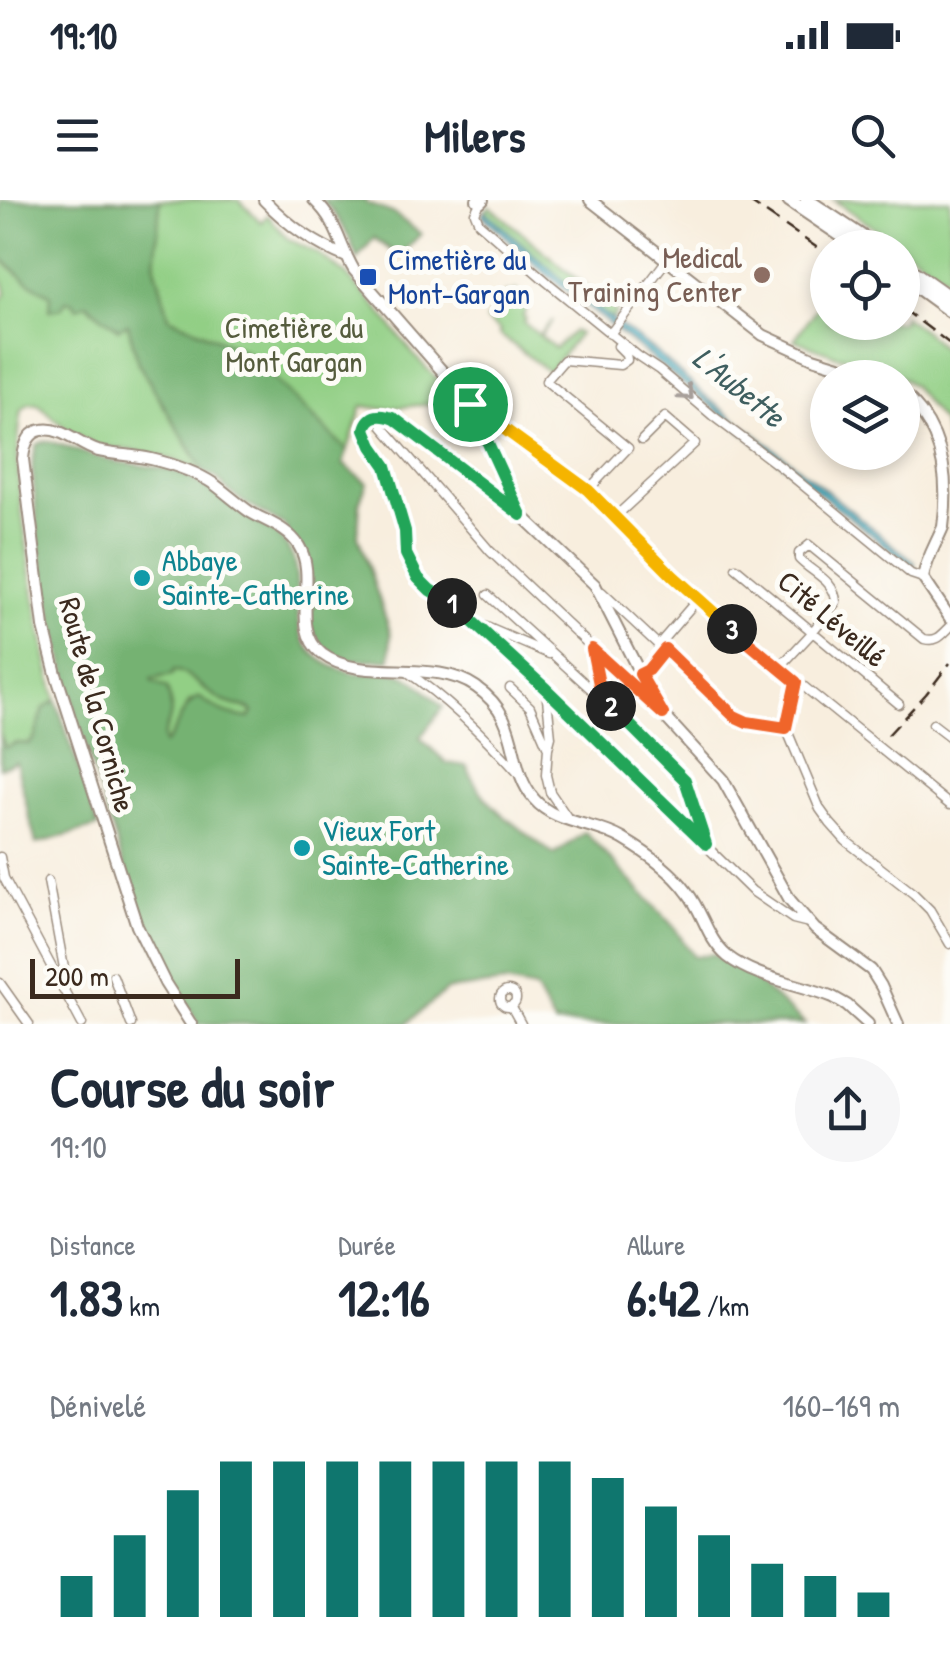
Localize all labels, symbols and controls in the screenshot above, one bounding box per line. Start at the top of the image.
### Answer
text: 19:10 [50,9,117,61]
text: Milers [424,105,526,166]
icon: menu [50,108,105,163]
icon: search [845,108,900,163]
map controls [810,230,920,470]
button: locate [810,230,920,340]
place label: Medical Training Center [568,237,742,311]
place label: Cimetière du Mont-Gargan [388,239,530,313]
marker: Medical Training Center [751,264,773,286]
marker: Cimetière du Mont-Gargan [357,266,379,288]
park label: Cimetière du Mont Gargan [225,307,363,381]
water label: L'Aubette [684,336,795,438]
button: layers [810,360,920,470]
pin [428,362,513,447]
icon: arrive [443,377,498,432]
one-way arrow [675,382,694,400]
place label: Abbaye Sainte-Catherine [162,540,349,614]
street label: Cité Léveillé [770,561,896,676]
marker: Abbaye Sainte-Catherine [131,567,153,589]
pin: 1 [427,578,477,628]
text: 1 [447,584,457,622]
street label: Route de la Corniche [50,593,146,817]
pin: 3 [707,604,757,654]
text: 3 [726,610,738,648]
pin: 2 [586,681,636,731]
text: 2 [604,687,618,725]
place label: Vieux Fort Sainte-Catherine [322,810,509,884]
marker: Vieux Fort Sainte-Catherine [291,837,313,859]
scale bar [30,954,240,998]
text: 200 m [45,957,109,995]
text: Course du soir [50,1050,334,1124]
button: share [795,1057,900,1162]
text: 19:10 [50,1125,107,1168]
text: Distance [50,1226,136,1264]
text: Durée [338,1226,396,1264]
text: Allure [627,1226,686,1264]
text: 1.83 [50,1264,123,1332]
text: 12:16 [338,1264,430,1332]
text: 6:42 [627,1264,700,1332]
text: km [123,1287,160,1325]
text: /km [700,1287,749,1325]
text: Dénivelé [50,1384,146,1427]
text: 160–169 m [783,1384,900,1427]

